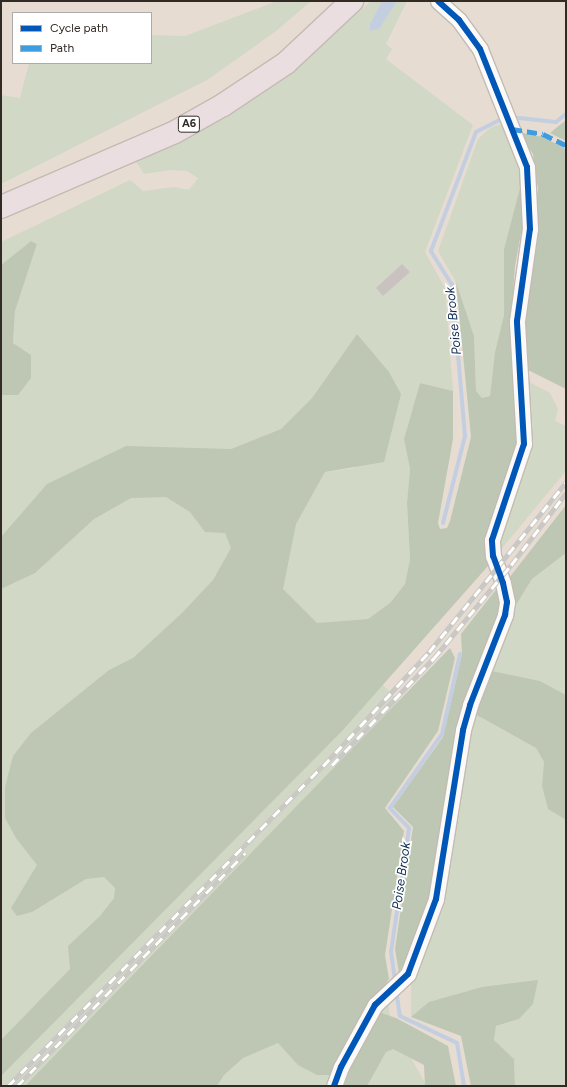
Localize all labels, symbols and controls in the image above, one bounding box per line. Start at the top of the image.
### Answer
legend [12,12,152,64]
text: Cycle path [50,21,108,35]
text: Path [50,41,74,55]
road number: A6 [177,115,201,133]
water label: Poise Brook [443,286,465,356]
water label: Poise Brook [390,841,414,911]

